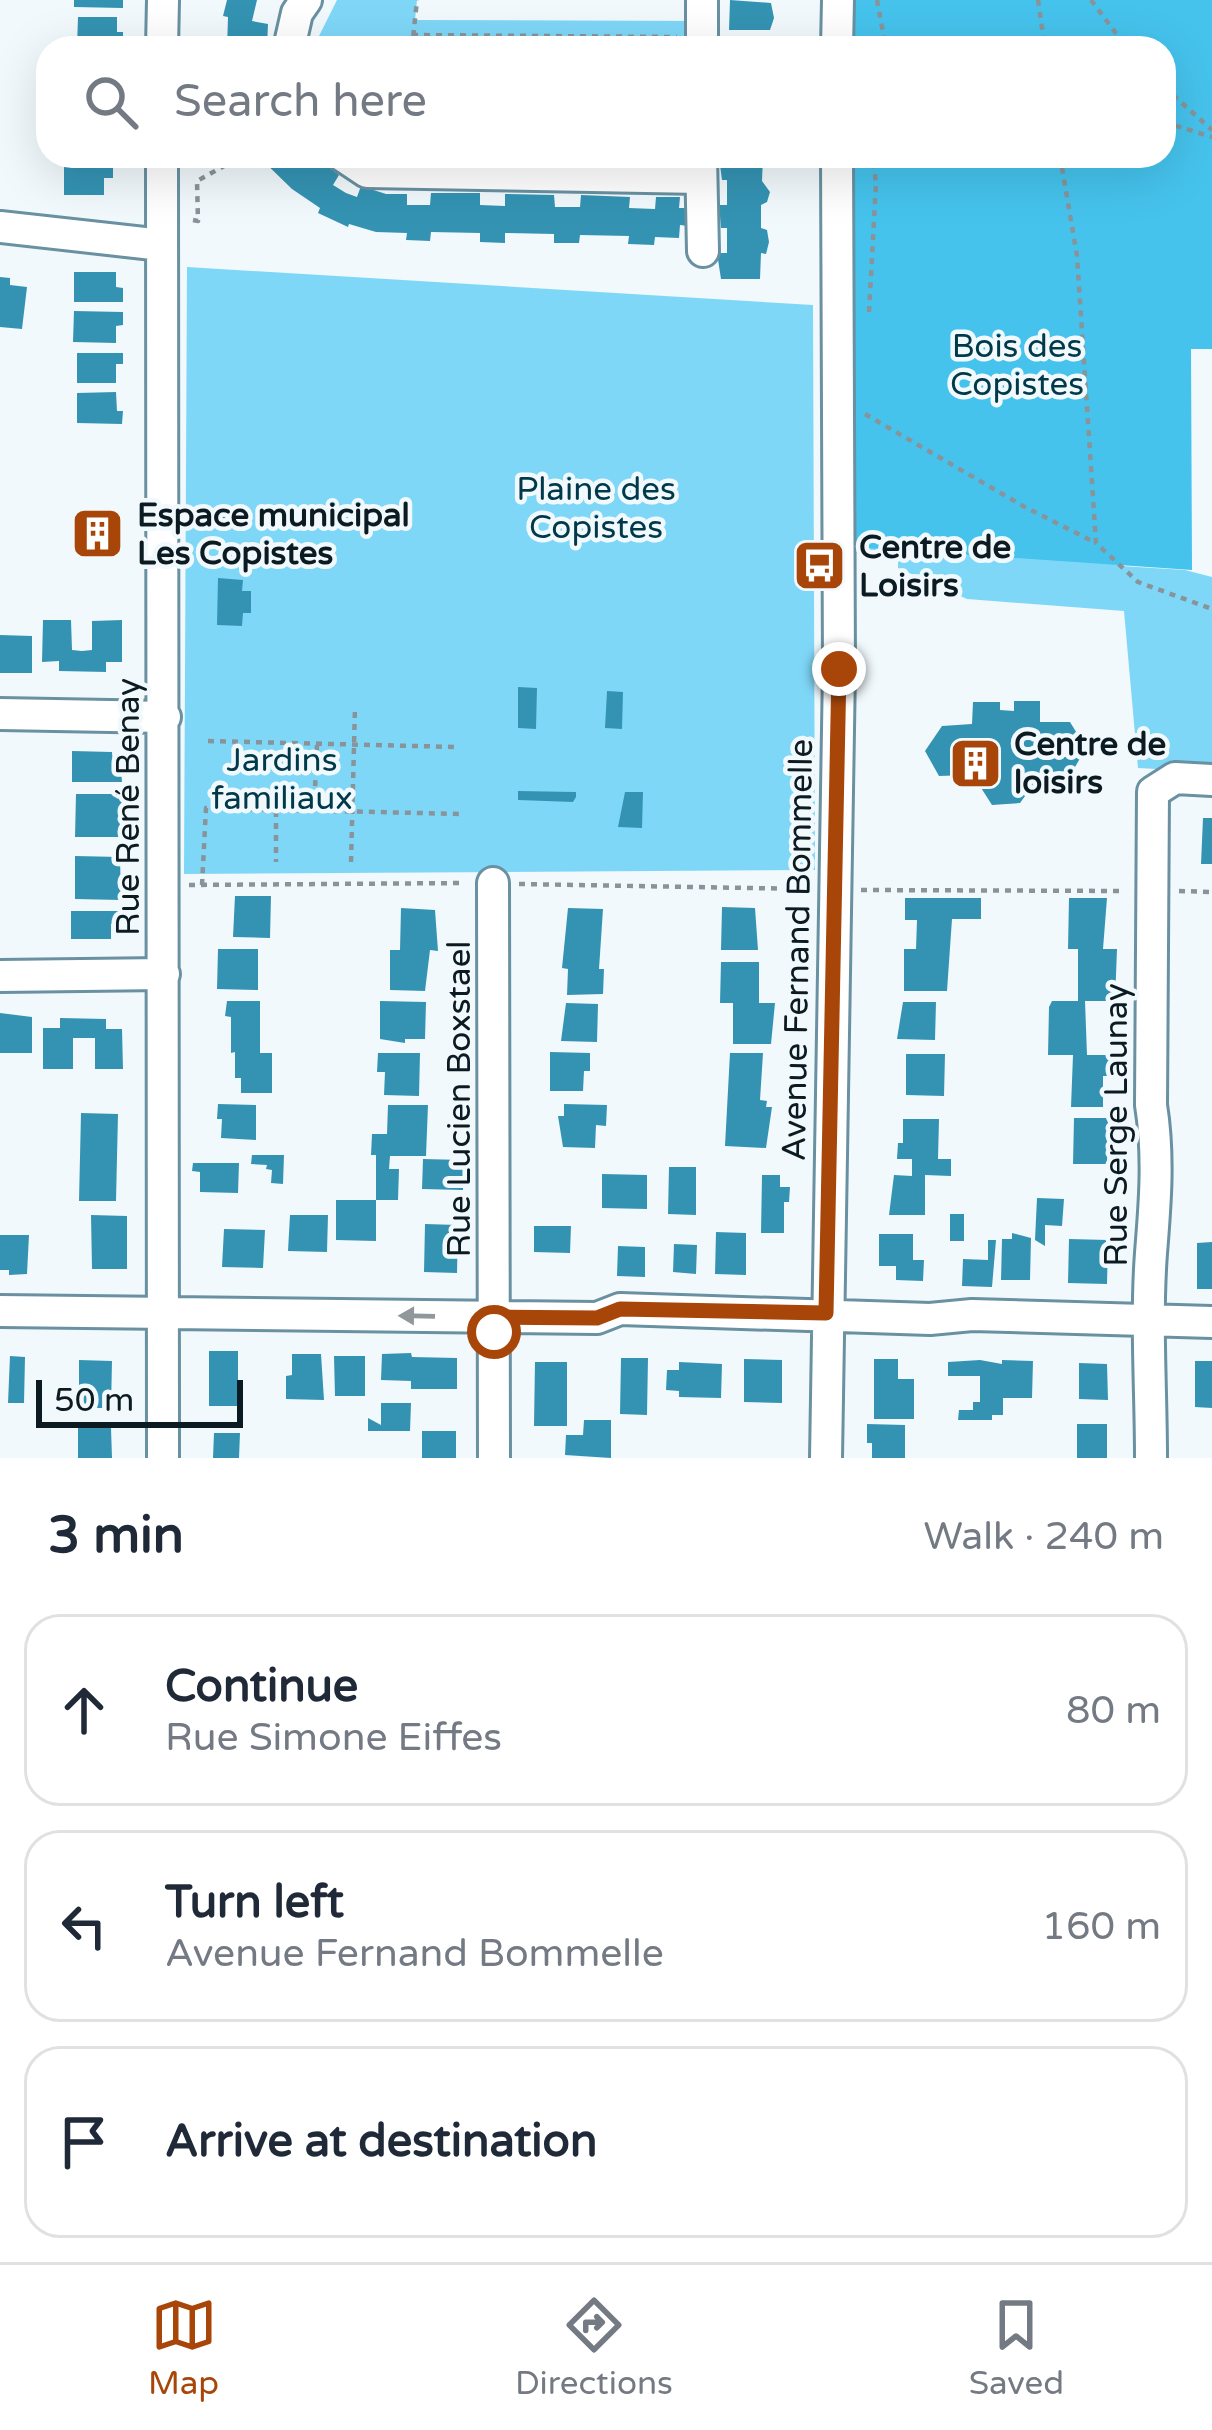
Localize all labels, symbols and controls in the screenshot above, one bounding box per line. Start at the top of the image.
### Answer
search box [36,36,1176,168]
icon: search [78,69,144,135]
text: Search here [174,75,427,129]
park label: Bois des Copistes [950,327,1084,404]
park label: Plaine des Copistes [516,470,676,547]
place label: Espace municipal Les Copistes [137,496,410,573]
building icon: Espace municipal Les Copistes [70,506,126,562]
place label: Centre de Loisirs [859,528,1011,605]
bus stop icon: Centre de Loisirs [792,538,848,594]
route end [812,642,866,696]
street label: Rue René Benay [109,678,148,936]
place label: Centre de loisirs [1014,725,1166,802]
building icon: Centre de loisirs [947,735,1003,791]
street label: Avenue Fernand Bommelle [775,739,821,1161]
park label: Jardins familiaux [211,741,353,818]
street label: Rue Lucien Boxstael [440,940,479,1258]
street label: Rue Serge Launay [1097,983,1136,1267]
route start [467,1305,521,1359]
one-way arrow [397,1306,435,1325]
scale bar [36,1374,243,1427]
text: 50 m [54,1381,134,1420]
text: 3 min [48,1505,184,1567]
text: Walk · 240 m [923,1513,1164,1560]
text: Continue [165,1660,358,1714]
icon: ahead [51,1677,117,1743]
text: 80 m [1066,1687,1161,1734]
text: Rue Simone Eiffes [165,1714,502,1761]
text: Turn left [165,1876,344,1930]
icon: left [51,1893,117,1959]
text: 160 m [1042,1903,1161,1950]
text: Avenue Fernand Bommelle [165,1930,664,1977]
icon: arrive [51,2109,117,2175]
text: Arrive at destination [165,2115,597,2169]
tab: Map [148,2292,219,2403]
tab: Directions [515,2292,673,2403]
tab: Saved [969,2292,1064,2403]

